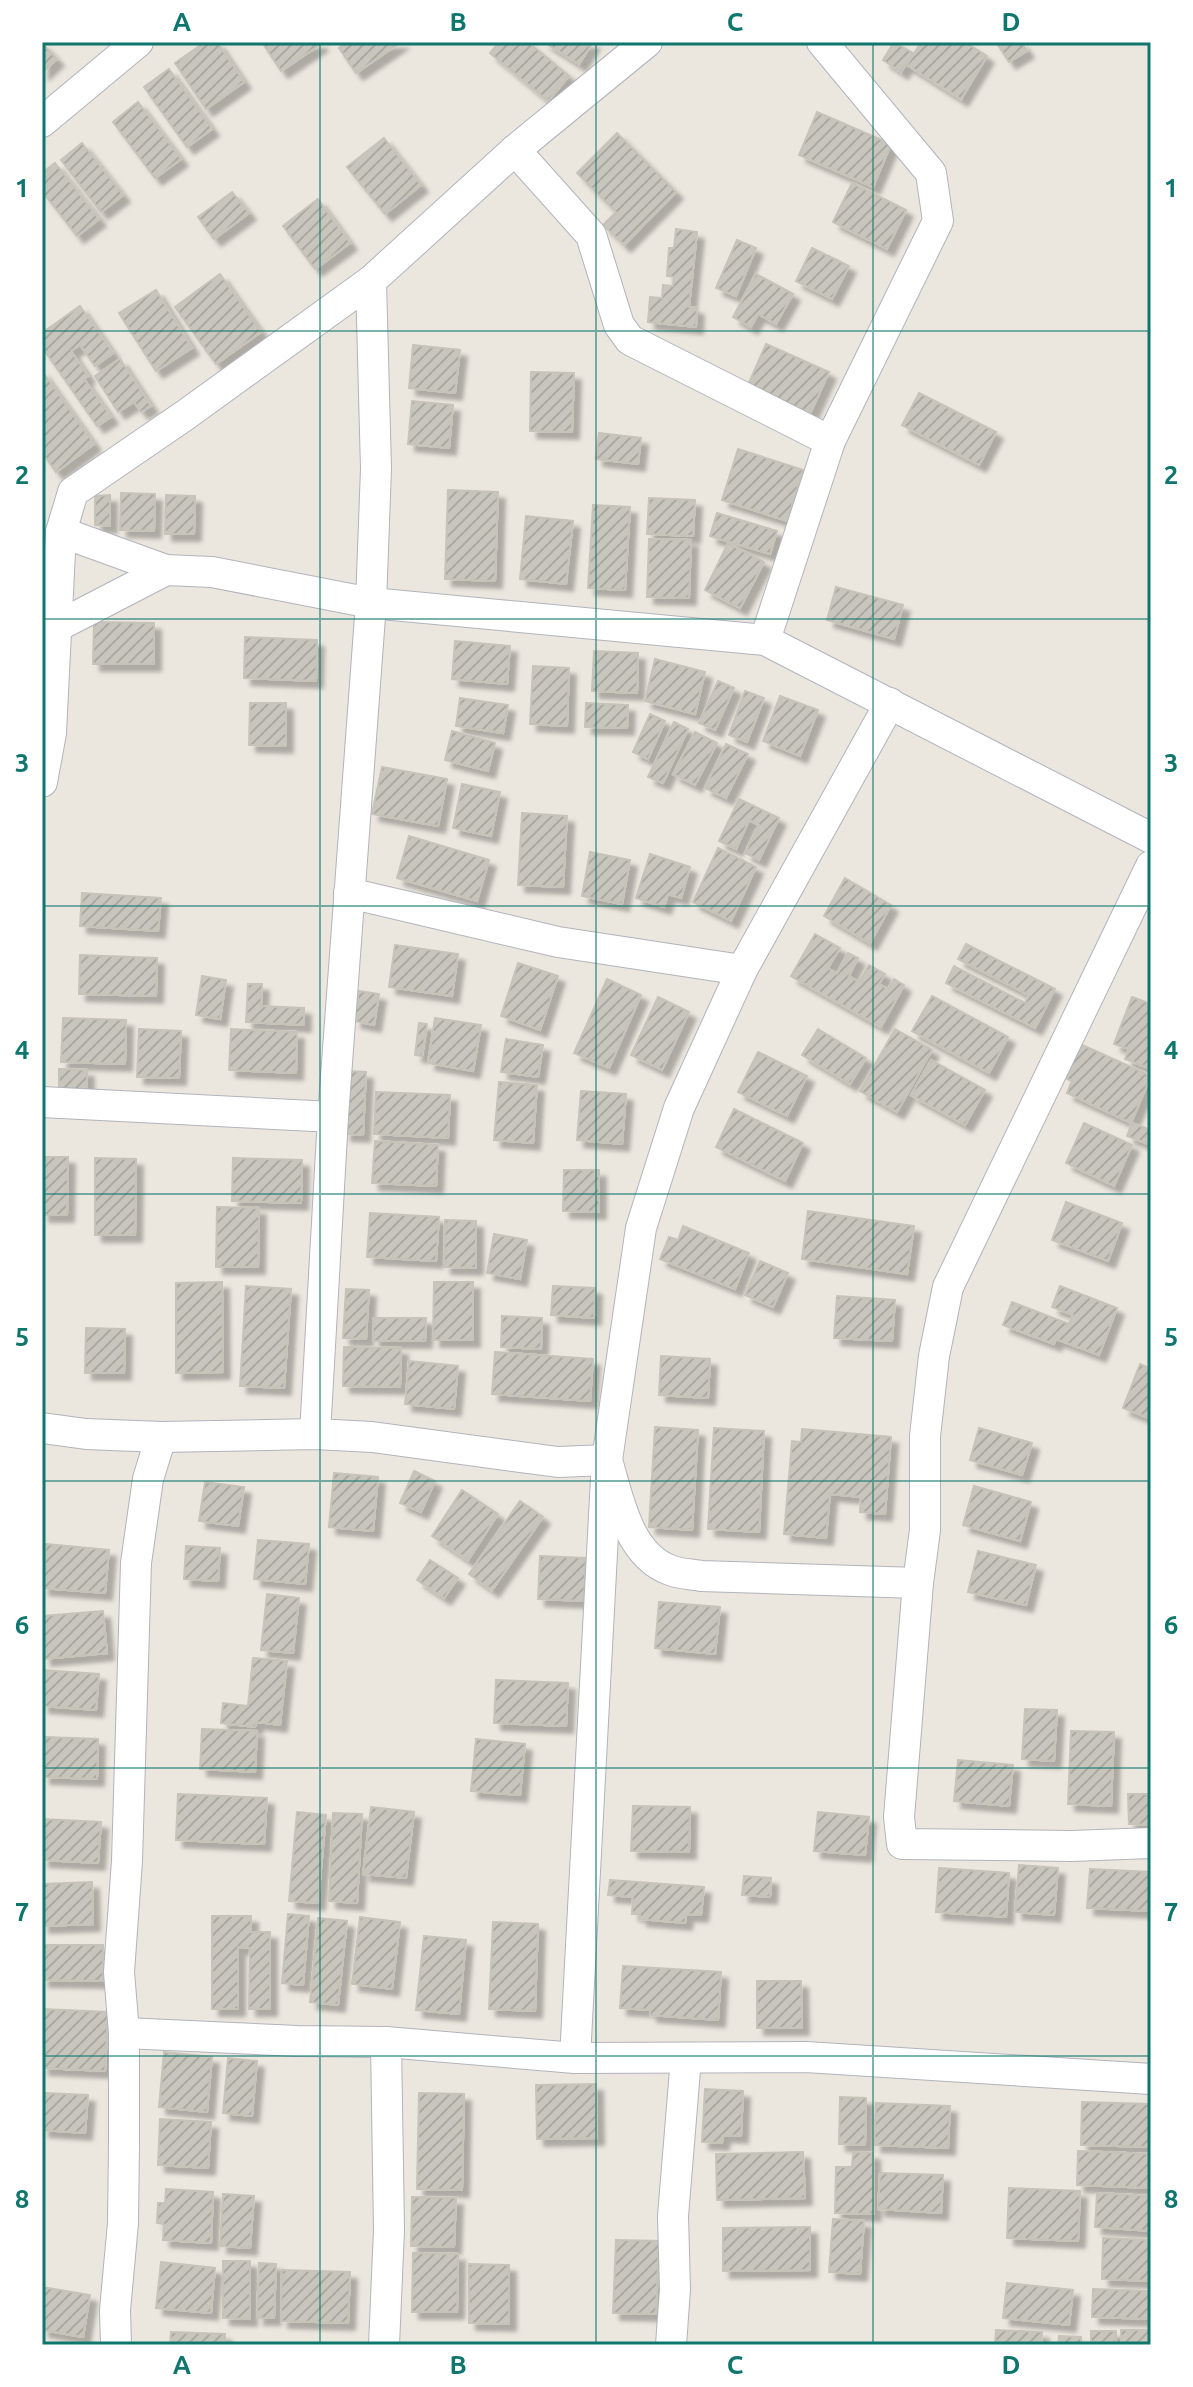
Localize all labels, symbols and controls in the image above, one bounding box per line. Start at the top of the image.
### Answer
text: A [173,7,192,36]
text: B [449,7,467,36]
text: C [727,7,744,36]
text: D [1002,7,1020,36]
text: 1 [15,173,29,202]
text: 1 [1164,173,1178,202]
text: 2 [15,460,29,489]
text: 2 [1164,460,1178,489]
text: 3 [15,748,29,777]
text: 3 [1164,748,1178,777]
text: 4 [15,1035,29,1064]
text: 4 [1164,1035,1178,1064]
text: 5 [15,1322,29,1351]
text: 5 [1164,1322,1178,1351]
text: 6 [15,1610,29,1639]
text: 6 [1164,1610,1178,1639]
text: 7 [15,1897,29,1926]
text: 7 [1164,1897,1178,1926]
text: 8 [15,2184,29,2213]
text: 8 [1164,2184,1178,2213]
text: A [173,2350,192,2379]
text: B [449,2350,467,2379]
text: C [727,2350,744,2379]
text: D [1002,2350,1020,2379]

